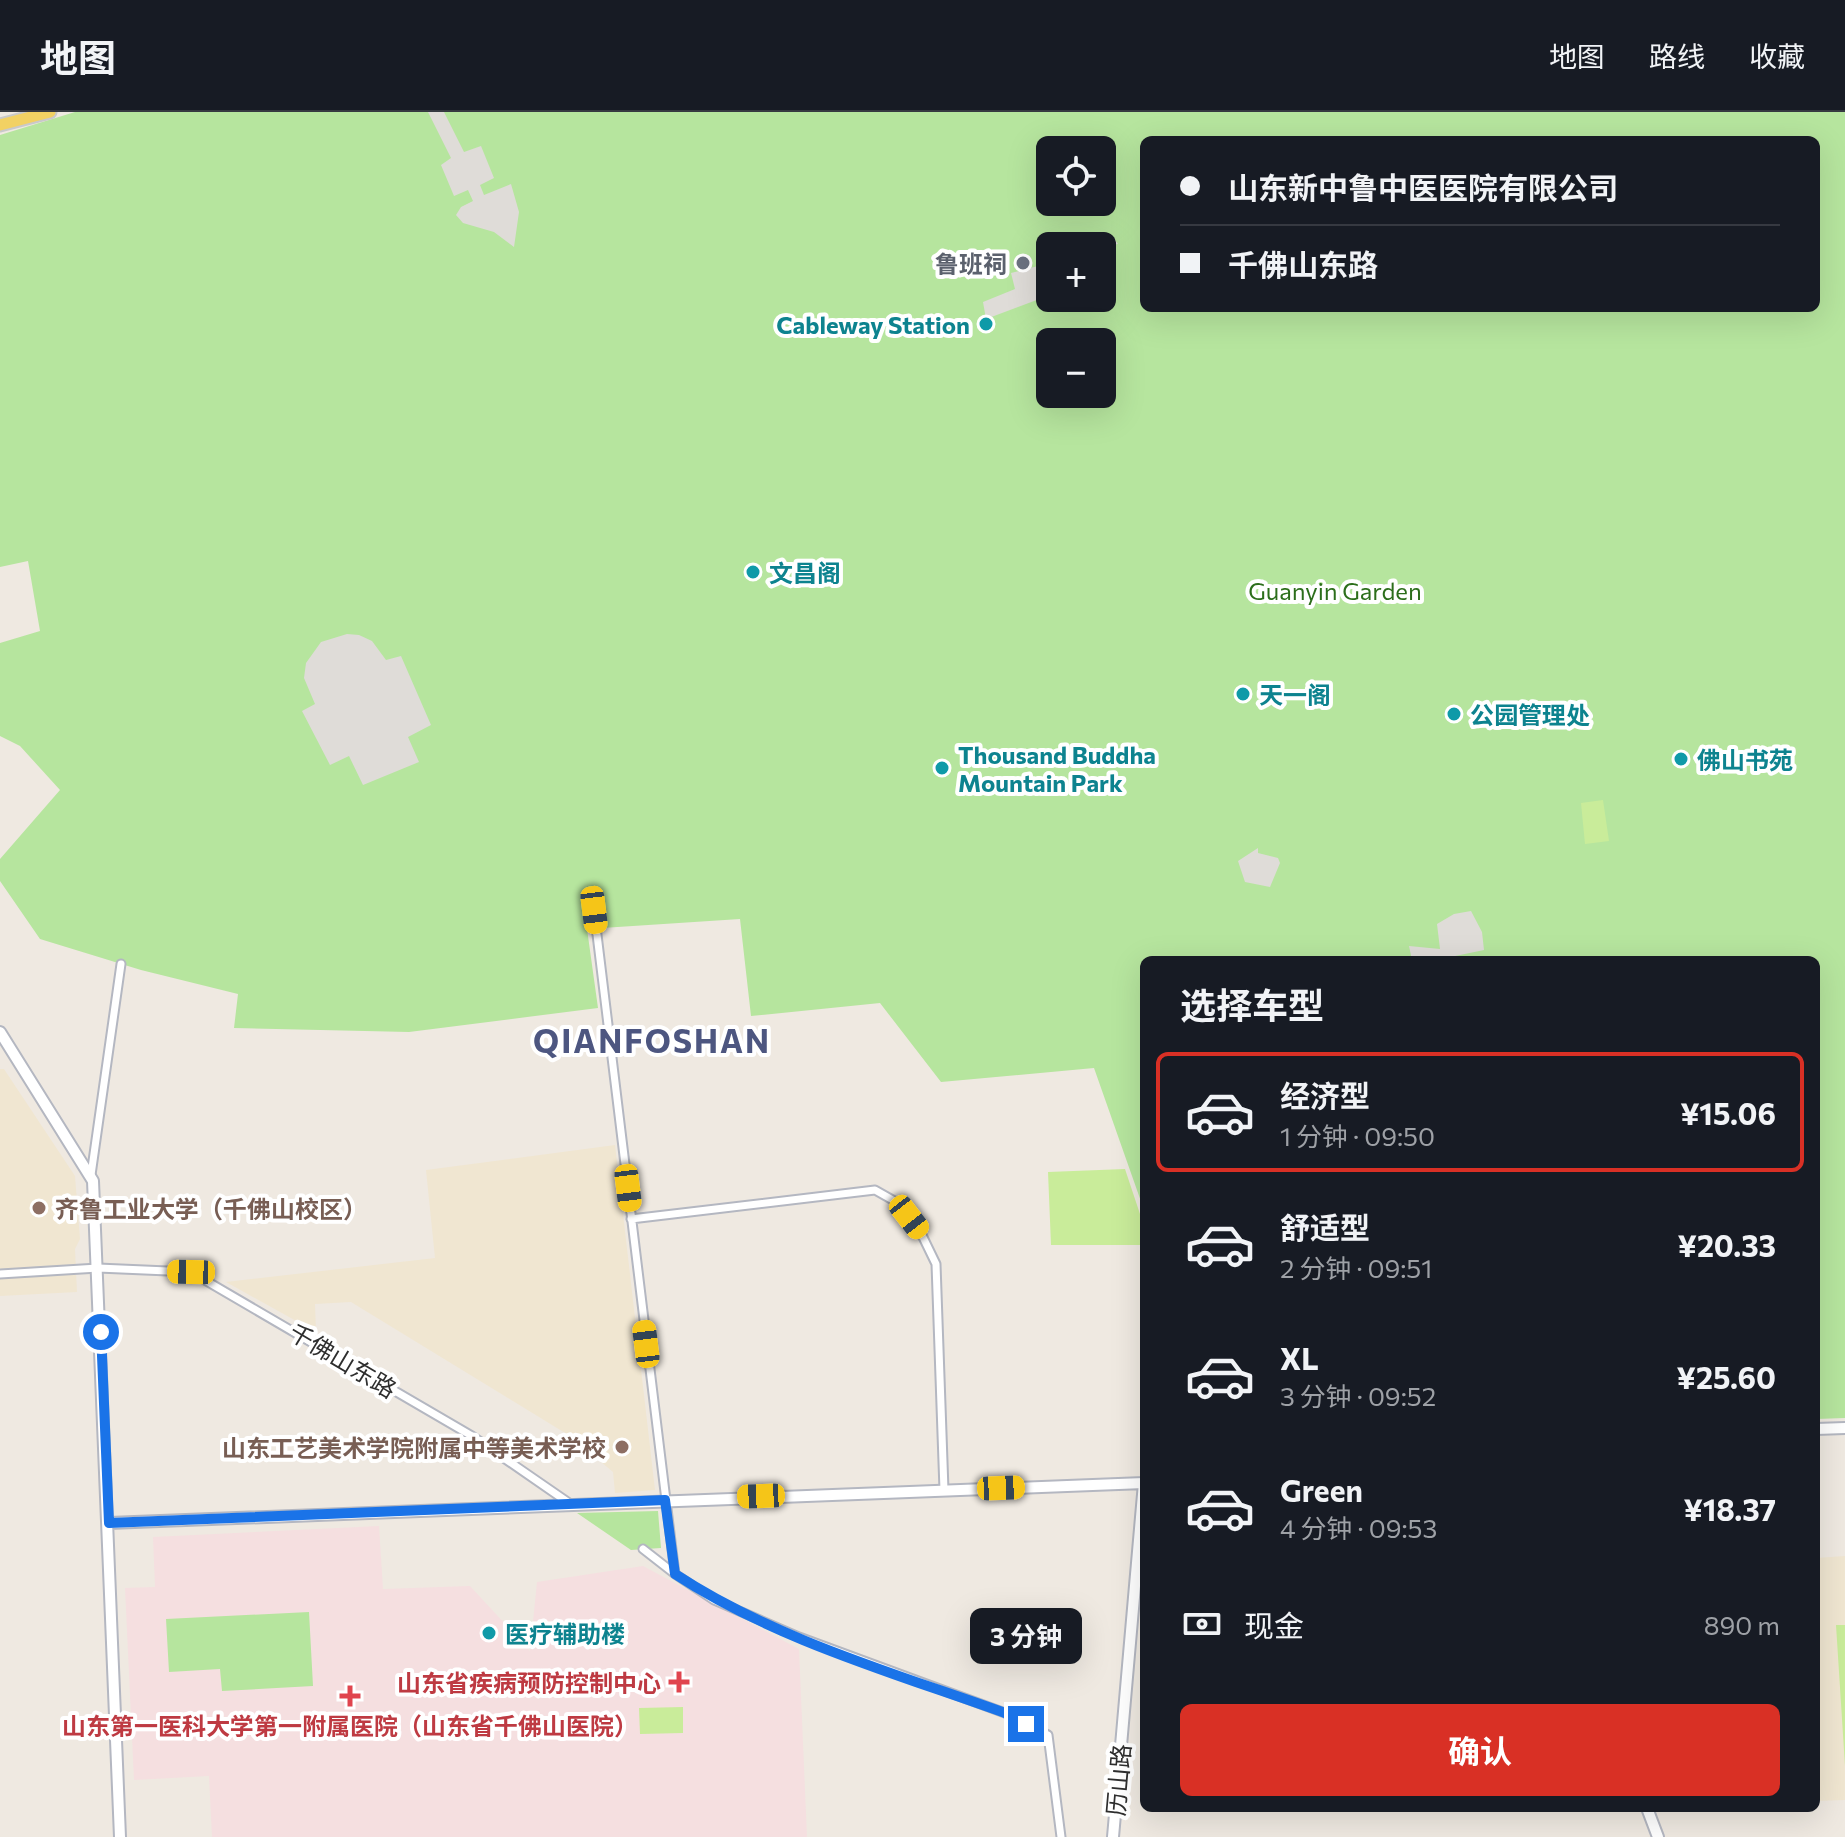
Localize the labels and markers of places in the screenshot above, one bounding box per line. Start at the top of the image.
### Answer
place label: 鲁班祠 [935,249,1007,278]
marker: 鲁班祠 [1014,254,1032,272]
place label: Cableway Station [776,310,970,339]
marker: Cableway Station [977,315,995,333]
place label: 文昌阁 [769,558,841,587]
marker: 文昌阁 [744,563,762,581]
place label: 天一阁 [1259,680,1331,709]
marker: 天一阁 [1234,685,1252,703]
place label: 公园管理处 [1470,700,1590,729]
marker: 公园管理处 [1445,705,1463,723]
place label: Thousand Buddha Mountain Park [958,740,1156,797]
place label: 佛山书苑 [1697,745,1793,774]
marker: 佛山书苑 [1672,750,1690,768]
marker: Thousand Buddha Mountain Park [933,759,951,777]
place label: 齐鲁工业大学（千佛山校区） [55,1194,367,1223]
marker: 齐鲁工业大学（千佛山校区） [30,1199,48,1217]
place label: 山东工艺美术学院附属中等美术学校 [222,1433,606,1462]
marker: 山东工艺美术学院附属中等美术学校 [613,1438,631,1456]
place label: 医疗辅助楼 [505,1619,625,1648]
marker: 医疗辅助楼 [480,1624,498,1642]
place label: 山东省疾病预防控制中心 [397,1668,661,1697]
marker: 山东省疾病预防控制中心 [668,1671,690,1693]
marker: 山东第一医科大学第一附属医院（山东省千佛山医院） [339,1685,361,1707]
place label: 山东第一医科大学第一附属医院（山东省千佛山医院） [62,1711,638,1740]

